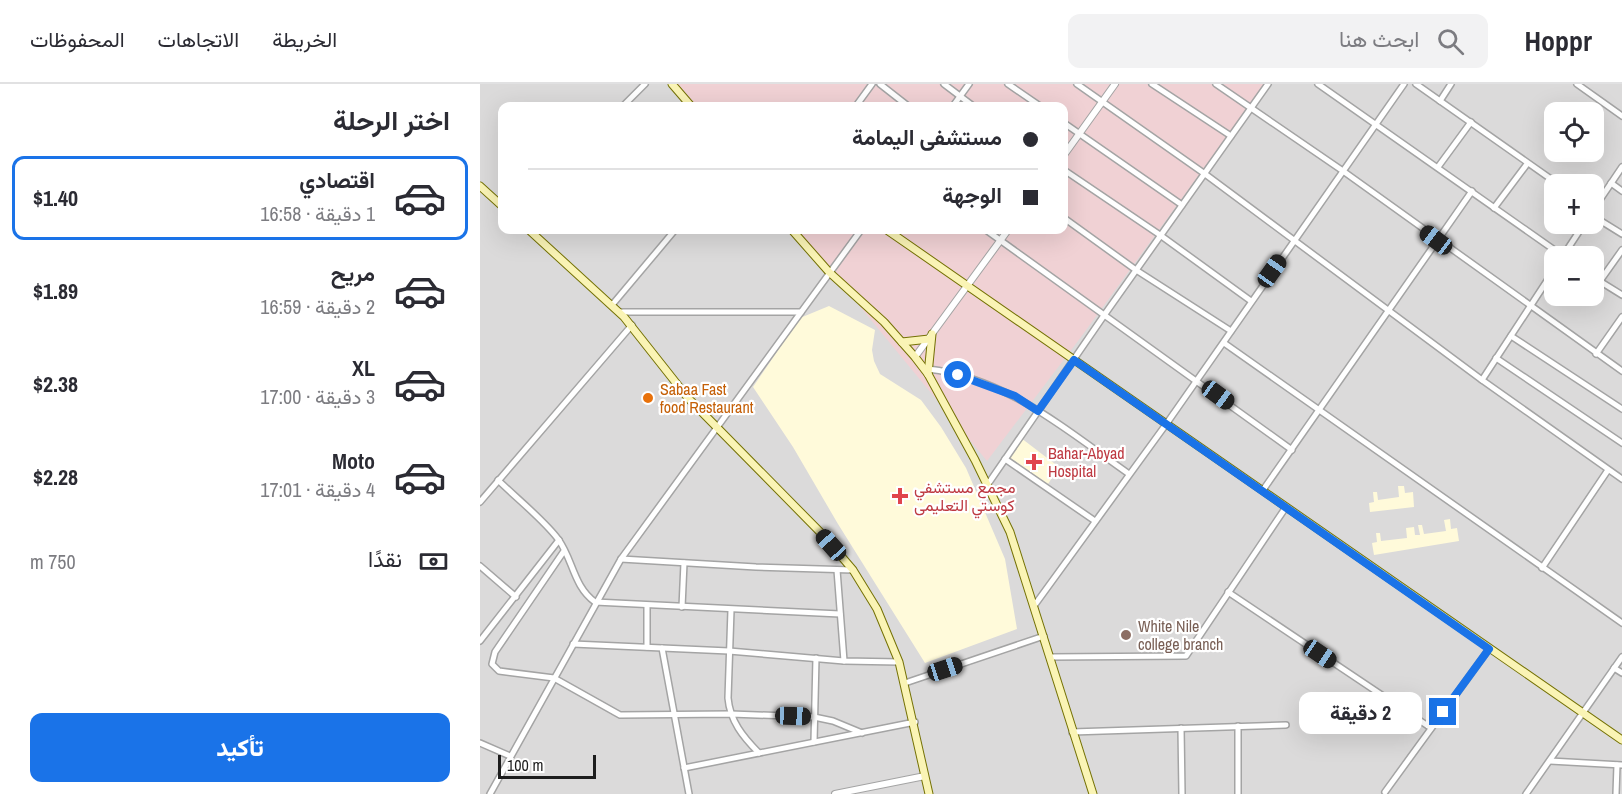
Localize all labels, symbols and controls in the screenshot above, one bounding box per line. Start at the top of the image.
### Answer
search box [1068,14,1488,68]
text: Hoppr [1524,22,1592,60]
text: ابحث هنا [1339,24,1419,54]
text: المحفوظات [30,25,125,54]
text: الاتجاهات [158,25,239,54]
text: الخريطة [272,25,337,54]
icon: search [1434,25,1467,58]
text: اختر الرحلة [333,102,450,138]
map controls [1544,102,1604,306]
button: locate [1544,102,1604,162]
text: مستشفى اليمامة [852,122,1002,152]
text: اقتصادي [299,165,375,195]
icon: car [393,171,447,225]
button: + [1544,174,1604,234]
text: الوجهة [942,180,1002,210]
text: $1.40 [33,183,78,213]
text: 1 دقيقة · 16:58 [260,200,375,227]
car [1416,222,1456,258]
button: − [1544,246,1604,306]
car [1254,251,1290,291]
text: مريح [331,258,375,288]
icon: car [393,264,447,318]
text: $1.89 [33,276,78,306]
text: 2 دقيقة · 16:59 [260,293,375,320]
text: XL [352,353,375,383]
icon: car [393,357,447,411]
route start [944,361,971,388]
text: $2.38 [33,369,78,399]
car [1198,377,1238,413]
place label: Sabaa Fast food Restaurant [660,378,754,418]
text: 3 دقيقة · 17:00 [260,383,375,410]
marker: Sabaa Fast food Restaurant [641,391,655,405]
place label: Bahar-Abyad Hospital [1048,442,1125,482]
text: Moto [332,446,375,476]
icon: car [393,450,447,504]
marker: Bahar-Abyad Hospital [1025,453,1043,471]
text: $2.28 [33,462,78,492]
text: 4 دقيقة · 17:01 [260,476,375,503]
place label: مجمع مستشفي كوستي التعليمى [914,476,1016,519]
marker: مجمع مستشفي كوستي التعليمى [891,487,909,505]
car [812,526,850,564]
text: نقدًا [368,544,402,574]
icon: cash [417,545,450,578]
text: 750 m [30,548,76,575]
place label: White Nile college branch [1138,615,1223,655]
marker: White Nile college branch [1119,628,1133,642]
car [1300,636,1340,672]
car [925,655,965,683]
callout: 2 دقيقة [1299,691,1422,733]
route end [1429,698,1456,725]
text: 2 دقيقة [1330,699,1391,726]
car [775,706,811,726]
button: تأكيد [30,713,450,782]
scale bar [498,752,596,780]
text: 100 m [507,754,543,776]

